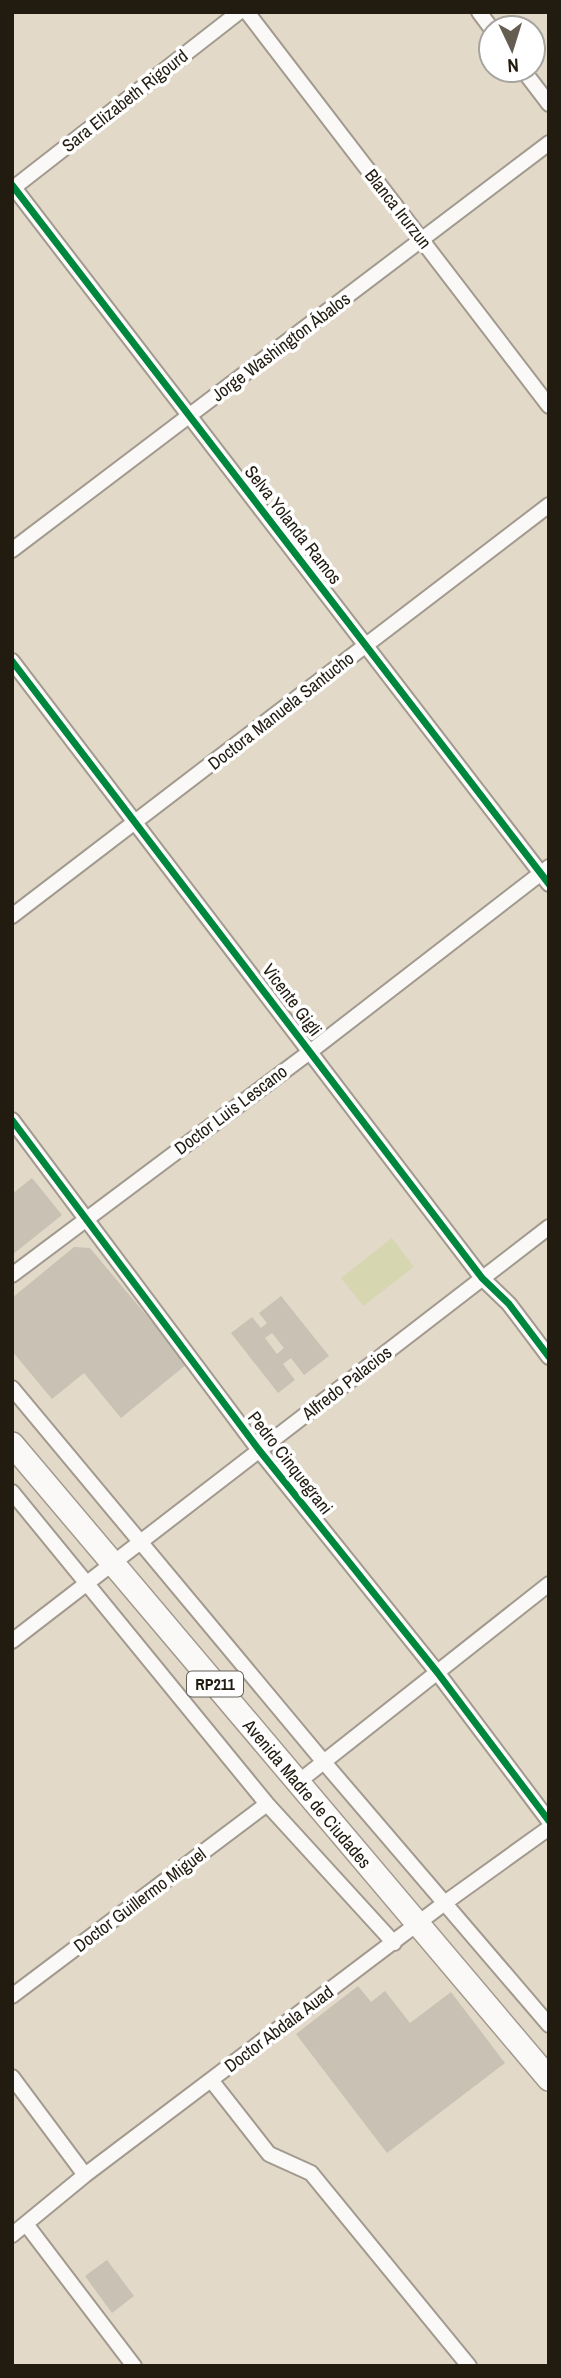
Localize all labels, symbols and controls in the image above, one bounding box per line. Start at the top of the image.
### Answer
north arrow [477,14,547,84]
street label: Sara Elizabeth Rigourd [57,44,193,158]
text: N [507,53,520,79]
street label: Blanca Irurzun [359,163,438,254]
street label: Jorge Washington Ábalos [206,286,355,407]
street label: Selva Yolanda Ramos [239,460,348,589]
street label: Doctora Manuela Santucho [203,646,359,776]
street label: Vicente Gigli [257,958,328,1041]
street label: Doctor Luis Lescano [169,1059,292,1160]
street label: Alfredo Palacios [296,1340,397,1426]
street label: Pedro Cinquegrani [242,1406,339,1520]
road number: RP211 [187,1672,243,1696]
street label: Avenida Madre de Ciudades [237,1713,377,1874]
street label: Doctor Guillermo Miguel [68,1841,211,1958]
street label: Doctor Abdala Auad [219,1979,338,2078]

